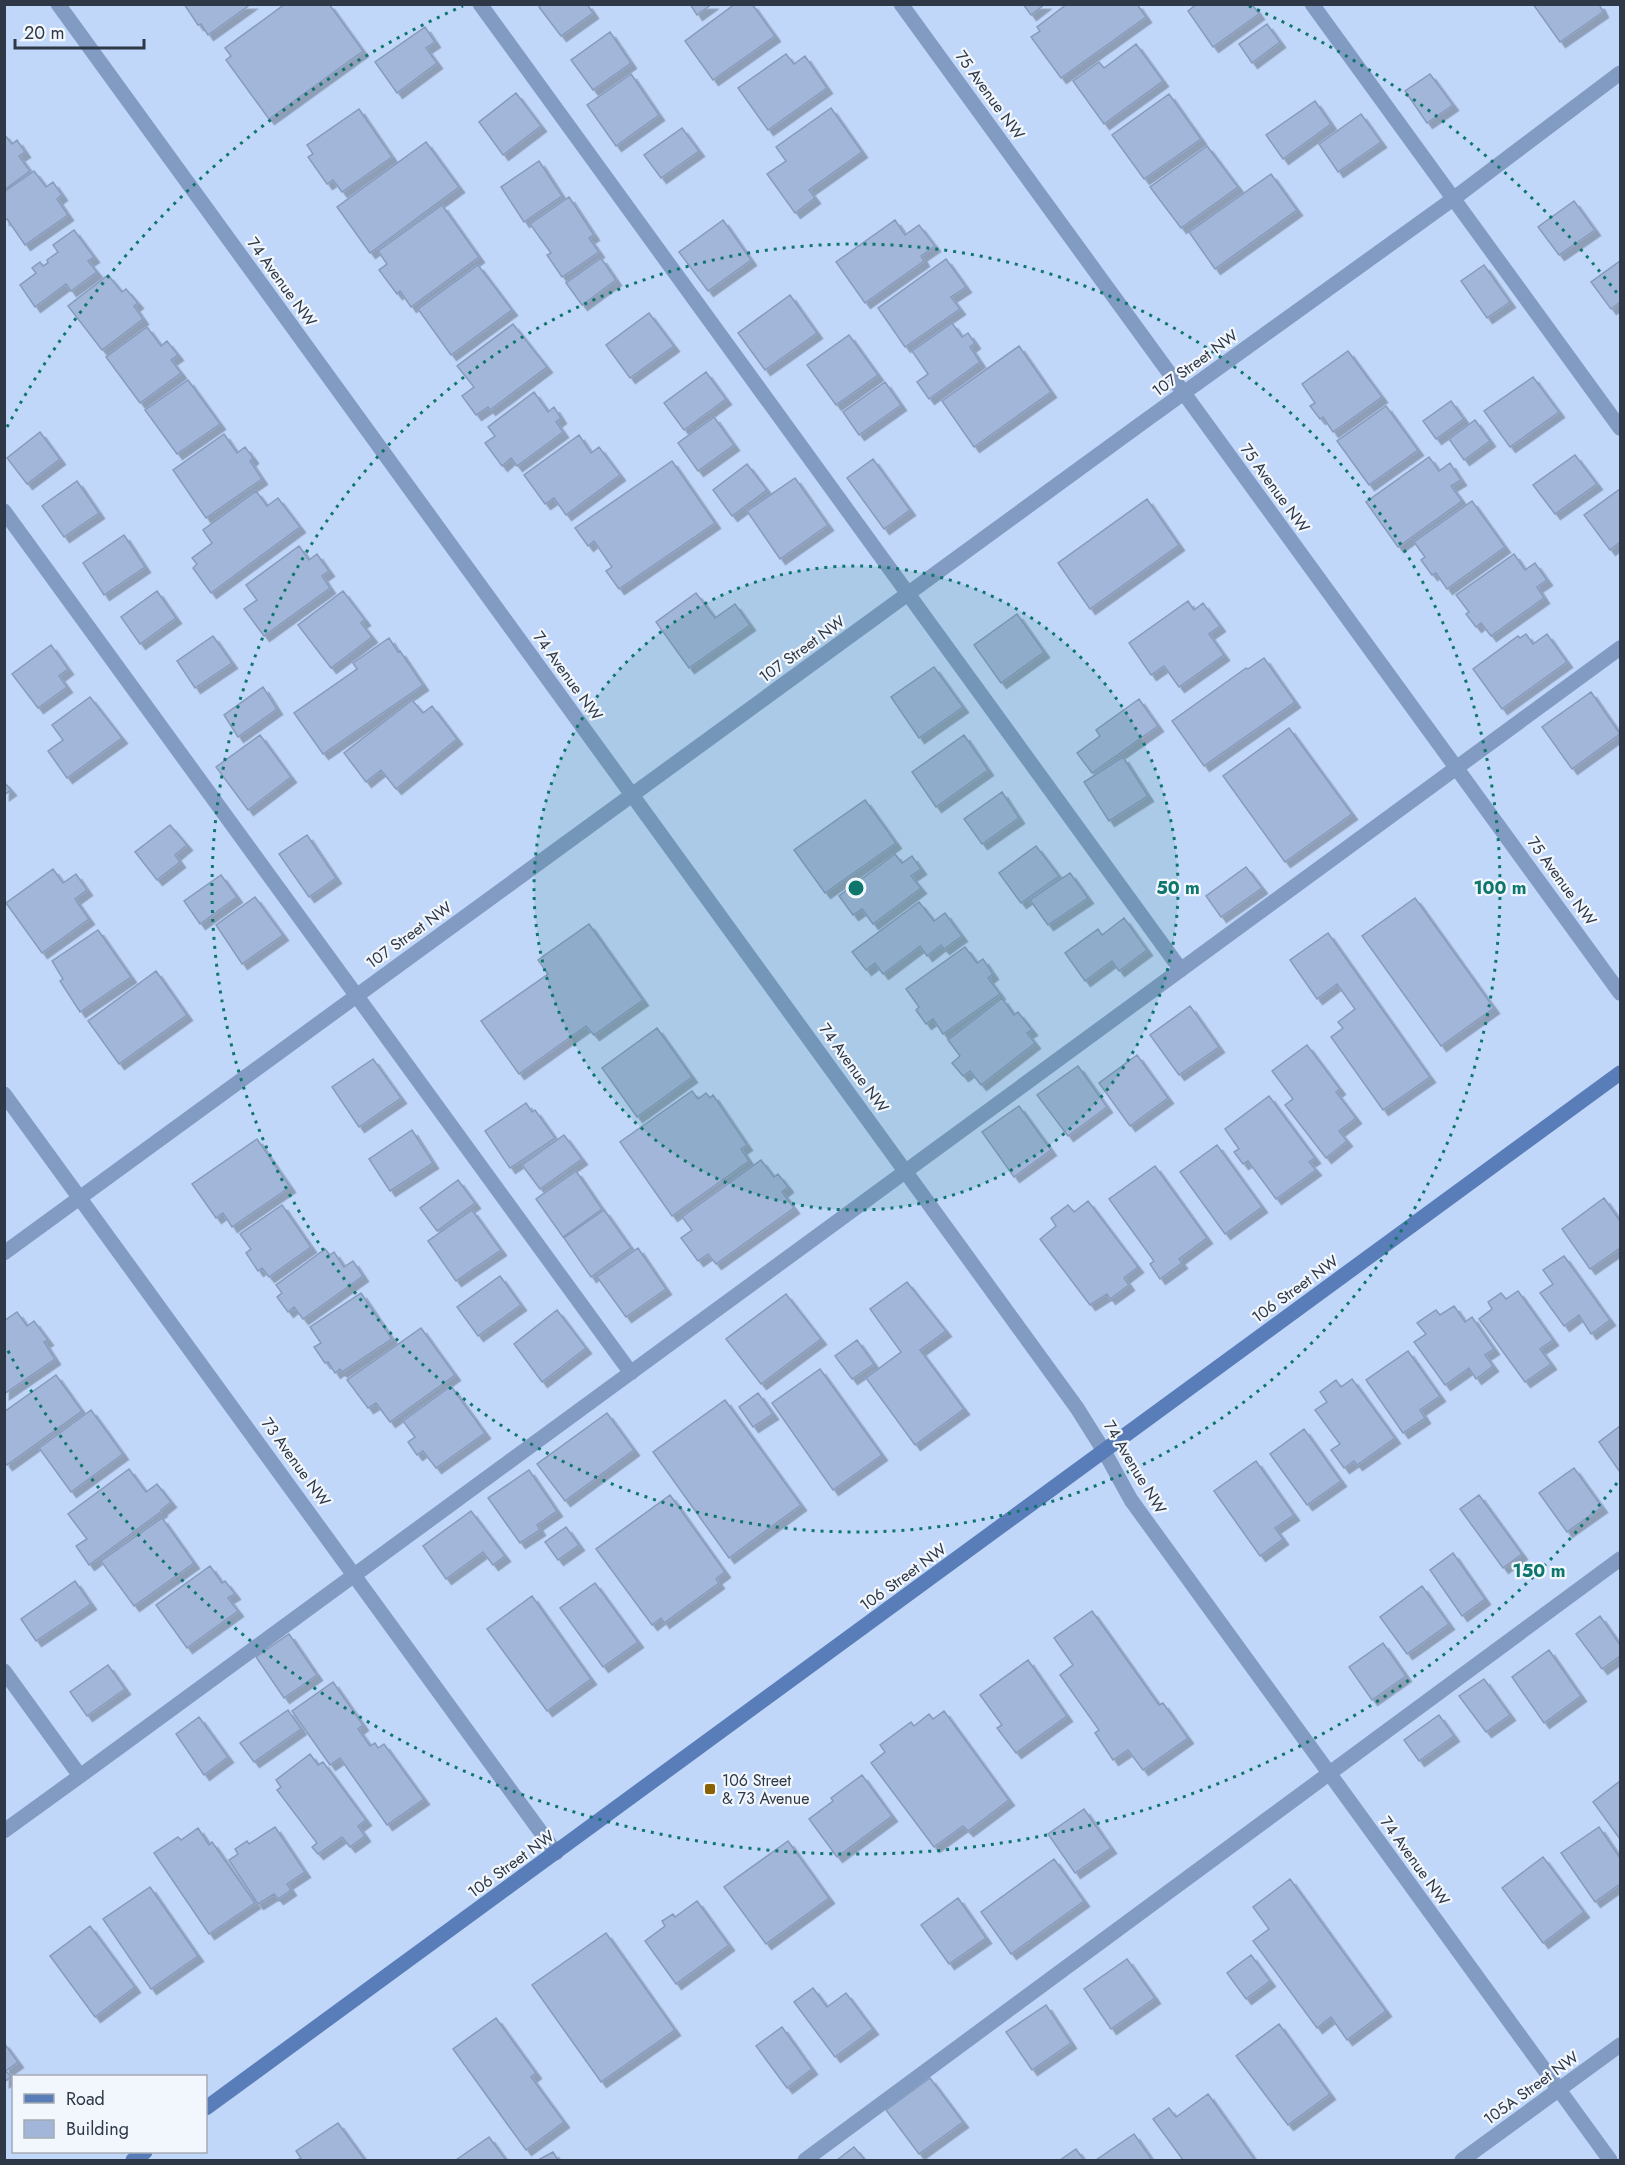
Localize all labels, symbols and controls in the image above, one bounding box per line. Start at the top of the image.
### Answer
scale bar [15,12,144,50]
text: 20 m [24,20,64,46]
street label: 75 Avenue NW [950,46,1030,144]
street label: 74 Avenue NW [242,233,322,332]
street label: 107 Street NW [1147,324,1243,402]
street label: 75 Avenue NW [1235,439,1315,537]
street label: 107 Street NW [754,610,850,688]
street label: 74 Avenue NW [528,627,608,726]
street label: 75 Avenue NW [1522,832,1602,930]
text: 50 m [1156,875,1200,901]
text: 100 m [1473,875,1527,901]
centre of rings [846,878,866,898]
street label: 107 Street NW [361,896,457,974]
street label: 74 Avenue NW [814,1019,894,1118]
street label: 106 Street NW [1247,1250,1343,1328]
street label: 73 Avenue NW [256,1413,336,1511]
street label: 74 Avenue NW [1098,1416,1172,1518]
street label: 106 Street NW [855,1538,951,1616]
text: 150 m [1513,1558,1565,1584]
place label: 106 Street & 73 Avenue [722,1769,809,1810]
marker: 106 Street & 73 Avenue [703,1782,717,1796]
street label: 74 Avenue NW [1375,1812,1455,1911]
street label: 106 Street NW [463,1825,559,1903]
street label: 105A Street NW [1479,2046,1583,2130]
legend [12,2075,207,2153]
text: Road [66,2086,105,2112]
text: Building [66,2116,129,2142]

